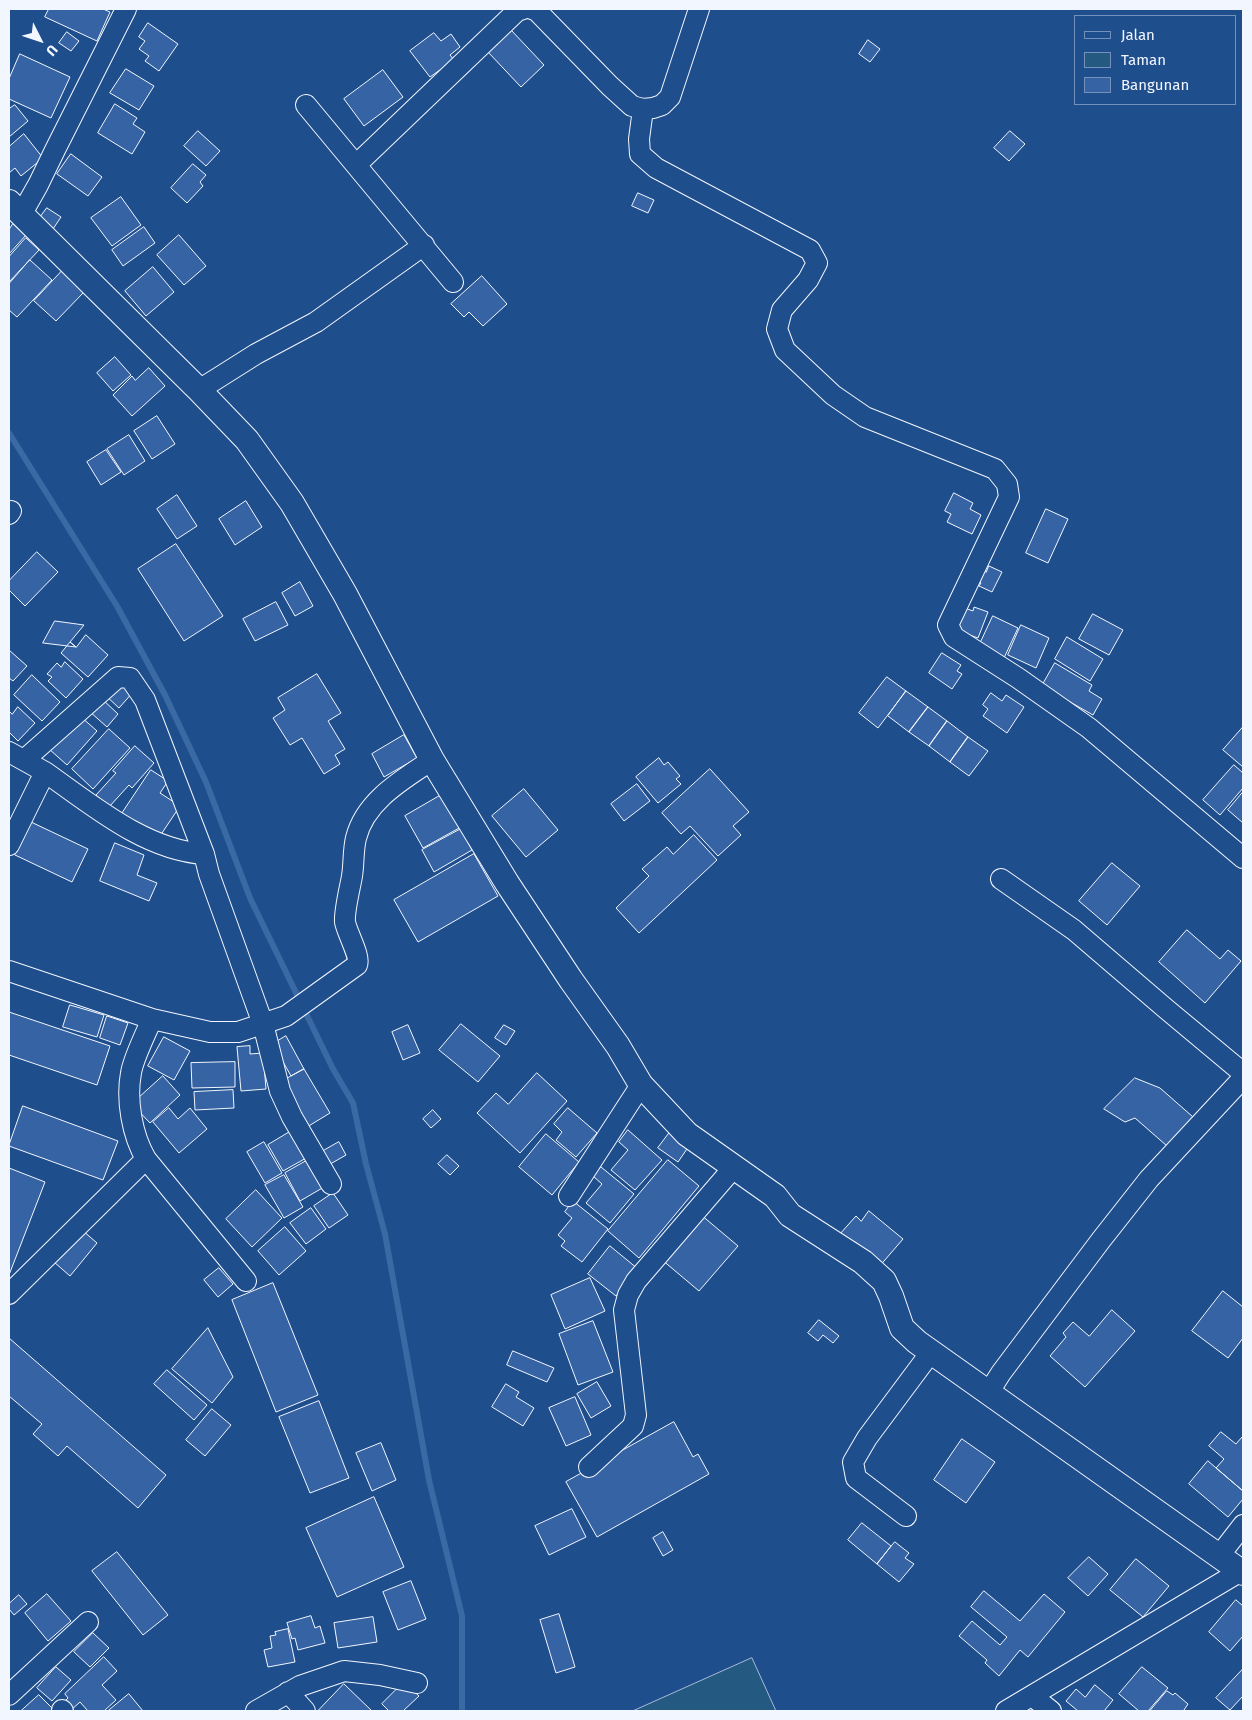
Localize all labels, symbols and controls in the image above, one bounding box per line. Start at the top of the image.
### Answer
north arrow [15,15,65,65]
legend [1074,15,1237,105]
text: Jalan [1121,26,1155,44]
text: U [42,41,61,59]
text: Taman [1121,51,1166,69]
text: Bangunan [1121,76,1189,94]

